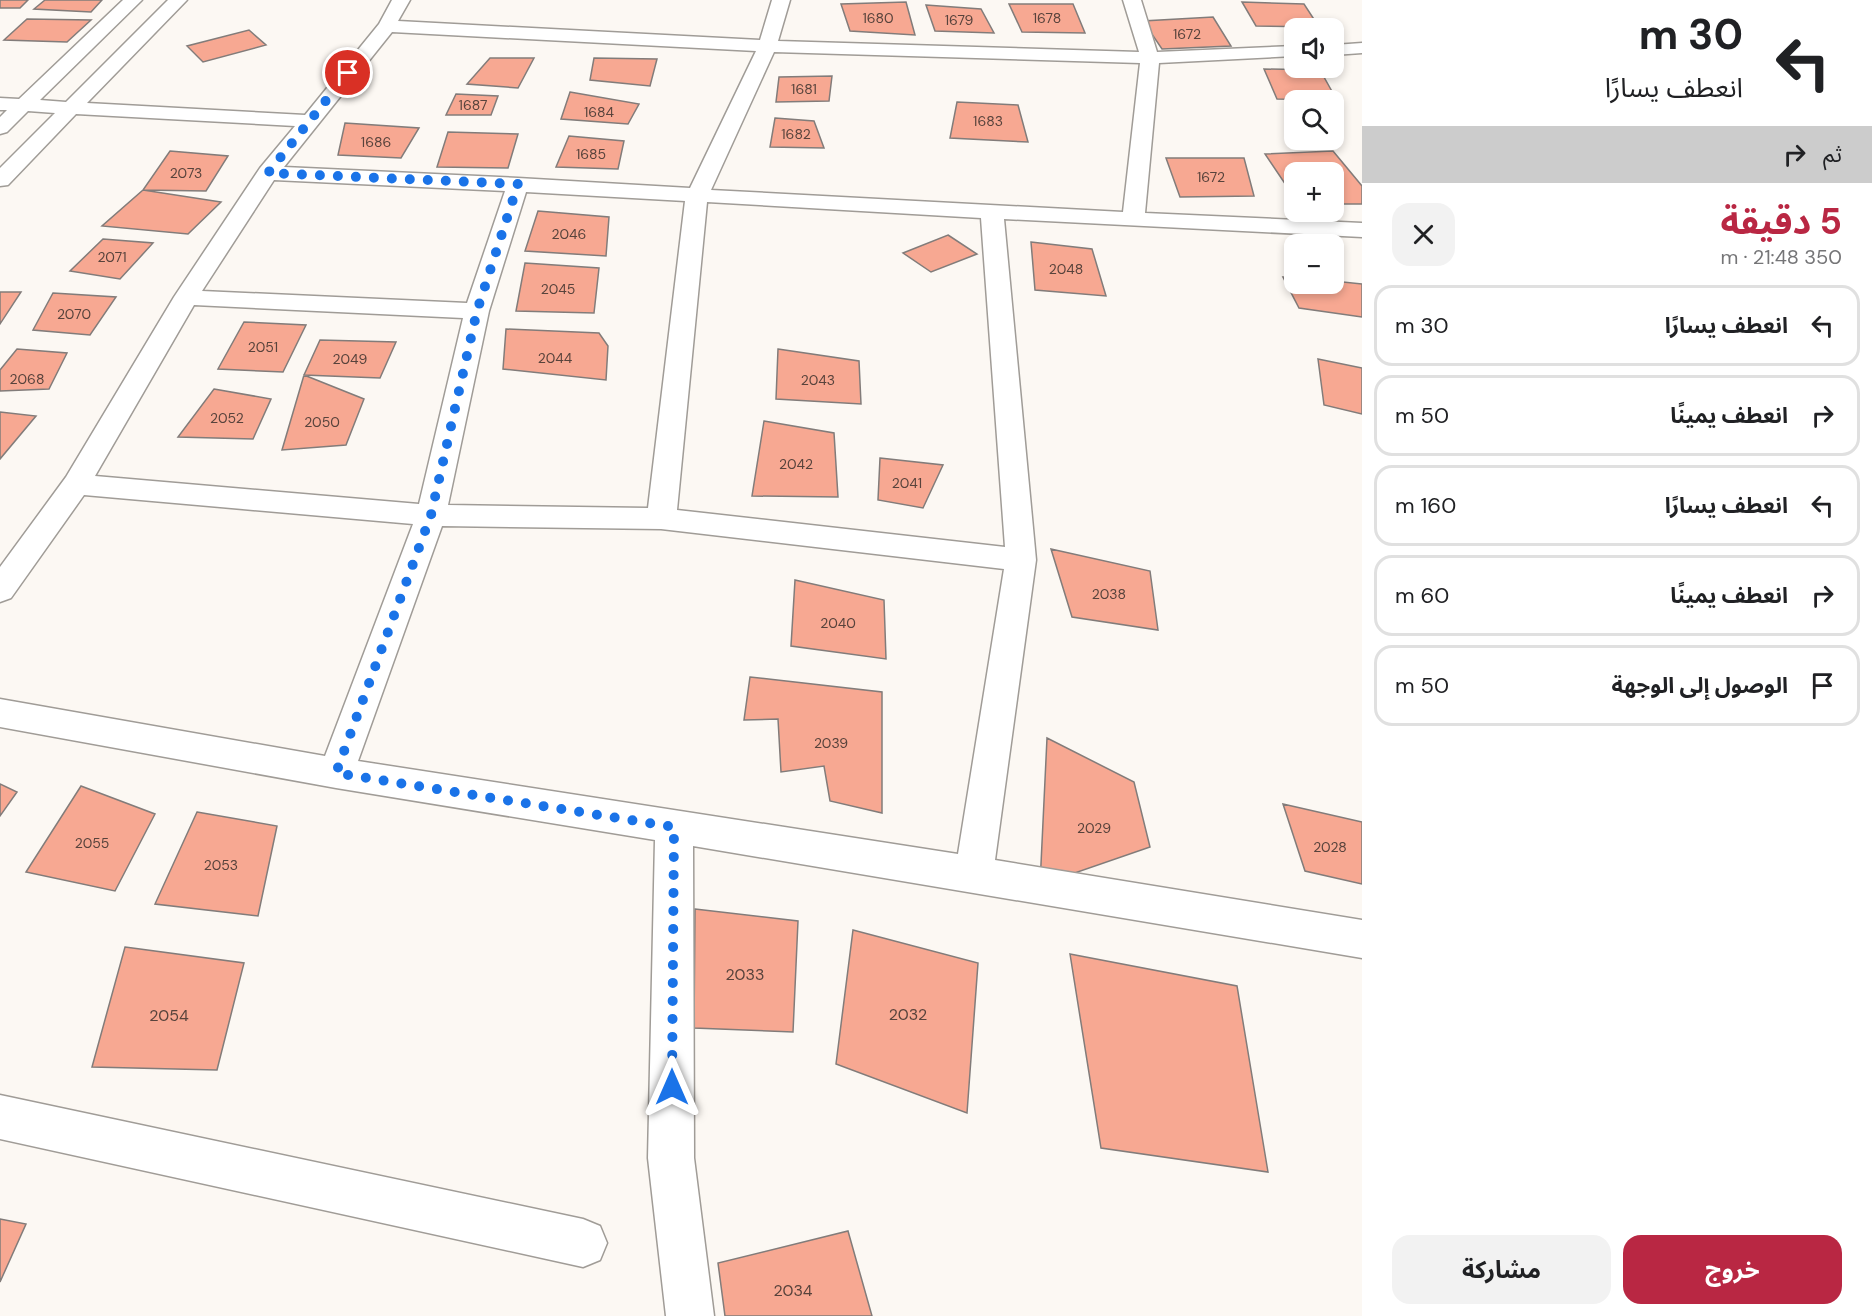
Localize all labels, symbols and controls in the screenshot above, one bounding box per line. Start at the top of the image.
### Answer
text: 30 m [1639,7,1743,62]
house number: 1680 [862,9,894,27]
house number: 1678 [1033,9,1061,27]
house number: 1679 [945,11,974,29]
map controls [1284,18,1344,294]
button: sound [1284,18,1344,78]
icon: left [1764,24,1842,102]
house number: 1672 [1173,25,1201,43]
pin [322,47,373,98]
icon: arrive [331,56,364,89]
text: انعطف يسارًا [1605,70,1743,105]
house number: 1681 [791,80,817,98]
button: search [1284,90,1344,150]
house number: 1687 [459,96,487,114]
house number: 1684 [584,103,615,121]
house number: 1683 [973,112,1003,130]
house number: 1682 [781,125,811,143]
house number: 1686 [361,133,391,151]
icon: right [1778,138,1811,171]
text: ثم [1823,140,1842,169]
house number: 1685 [576,145,606,163]
button: + [1284,162,1344,222]
house number: 2073 [170,164,202,182]
house number: 1672 [1197,168,1225,186]
text: 5 دقيقة [1721,198,1842,245]
button: close [1392,203,1455,266]
house number: 2046 [552,225,586,243]
button: − [1284,234,1344,294]
text: 350 m · 21:48 [1720,244,1842,270]
house number: 2071 [97,248,127,266]
house number: 2048 [1049,260,1083,278]
house number: 2045 [541,280,575,298]
house number: 2070 [57,305,91,323]
icon: left [1806,309,1839,342]
text: 30 m [1395,311,1449,340]
text: انعطف يسارًا [1665,311,1788,340]
house number: 2051 [248,338,278,356]
house number: 2044 [538,349,573,367]
house number: 2049 [333,350,368,368]
house number: 2068 [10,370,44,388]
house number: 2043 [801,371,835,389]
icon: right [1806,399,1839,432]
text: 50 m [1395,401,1449,430]
text: انعطف يمينًا [1670,401,1788,430]
house number: 2052 [210,409,244,427]
house number: 2050 [304,413,340,431]
house number: 2042 [779,455,813,473]
house number: 2041 [892,474,922,492]
icon: left [1806,489,1839,522]
text: 160 m [1395,491,1456,520]
text: انعطف يسارًا [1665,491,1788,520]
icon: right [1806,579,1839,612]
text: 60 m [1395,581,1449,610]
text: انعطف يمينًا [1670,581,1788,610]
house number: 2038 [1092,585,1126,603]
house number: 2040 [820,614,856,632]
icon: arrive [1806,669,1839,702]
text: 50 m [1395,671,1449,700]
text: الوصول إلى الوجهة [1612,671,1788,700]
house number: 2039 [814,734,848,752]
house number: 2029 [1077,819,1111,837]
house number: 2055 [75,834,109,852]
house number: 2028 [1313,838,1347,856]
house number: 2053 [204,856,238,874]
house number: 2033 [726,964,764,985]
house number: 2032 [889,1004,927,1025]
house number: 2054 [149,1005,189,1026]
position arrow [640,1055,704,1119]
button: مشاركة [1392,1235,1611,1304]
button: خروج [1623,1235,1842,1304]
house number: 2034 [773,1280,813,1301]

